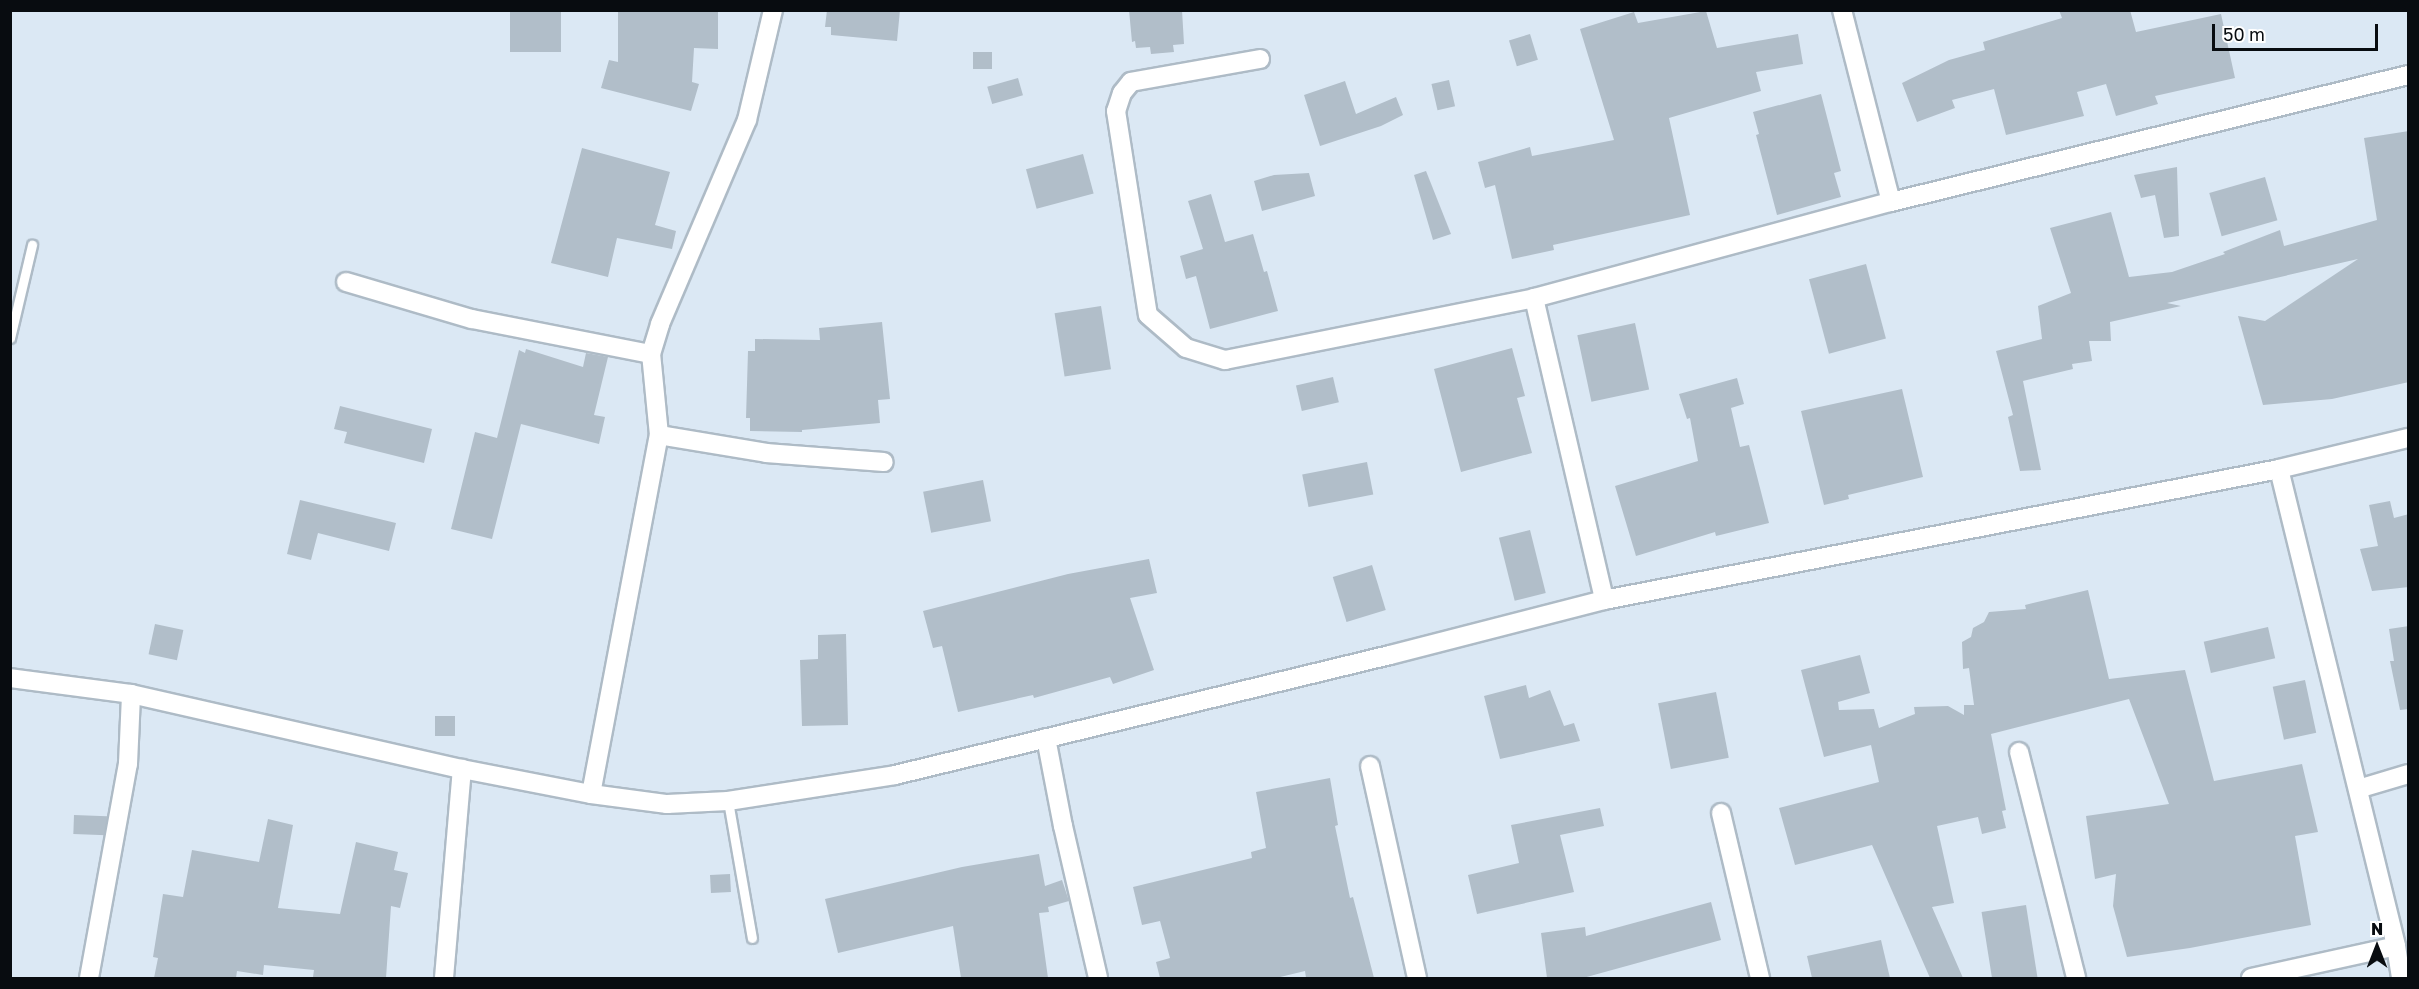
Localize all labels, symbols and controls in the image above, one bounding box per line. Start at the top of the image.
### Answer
scale bar [2215,12,2382,50]
text: 50 m [2223,23,2265,45]
north arrow [2347,917,2407,977]
text: N [2371,919,2383,939]

